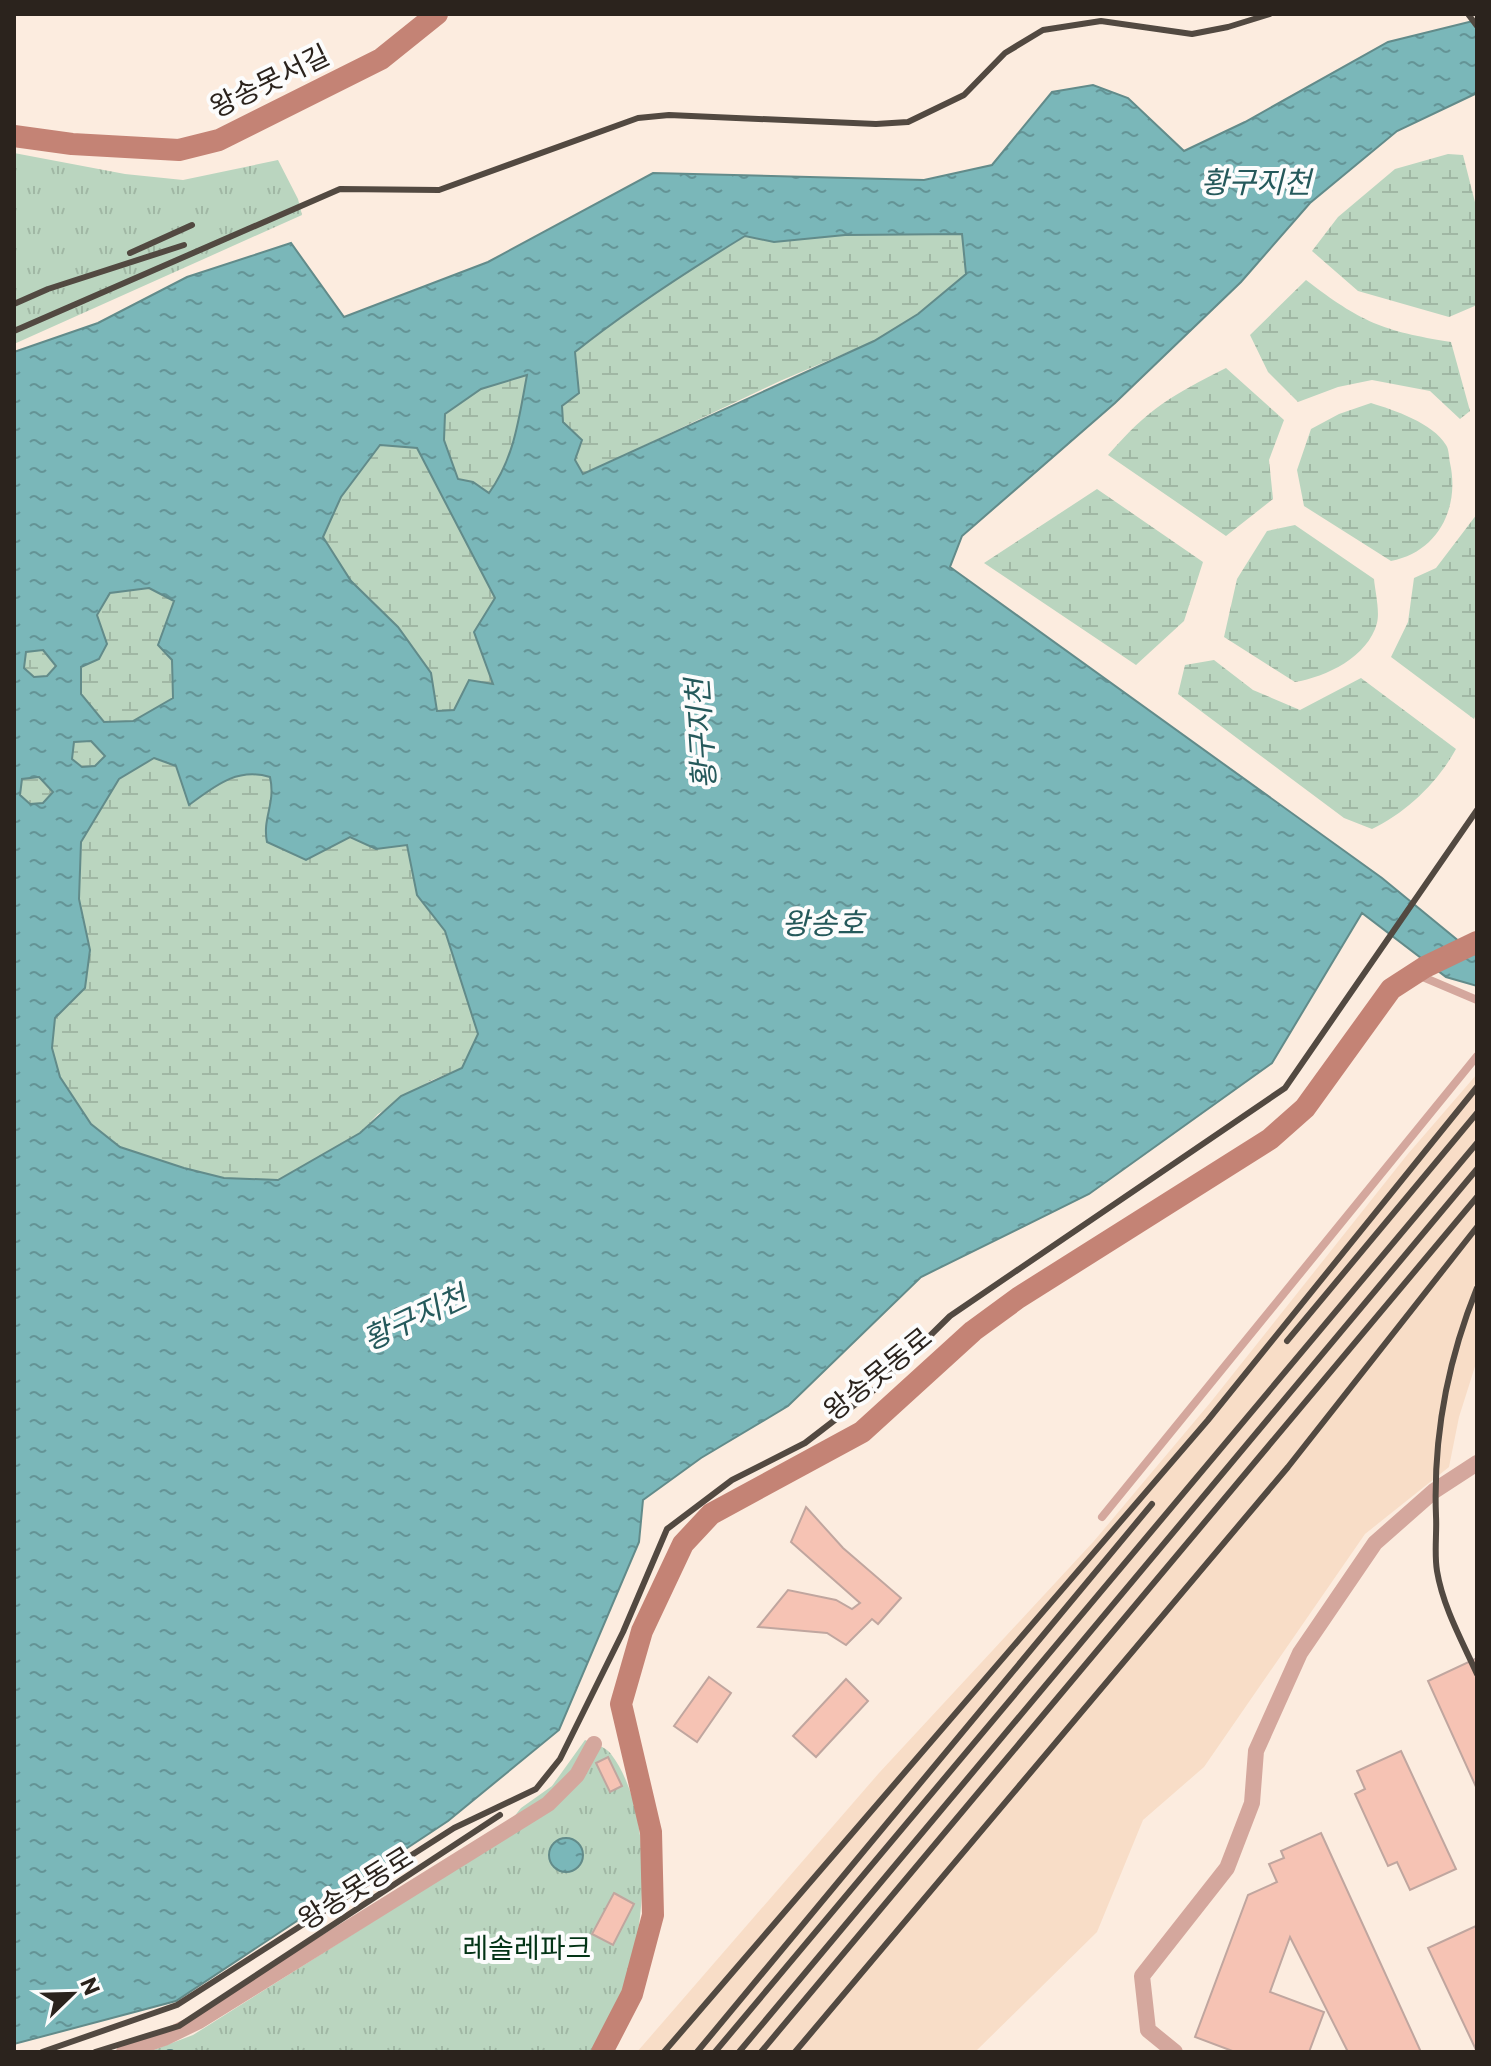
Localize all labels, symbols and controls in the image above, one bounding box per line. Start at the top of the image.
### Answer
street label: 왕송못서길 [204,36,334,124]
water label: 황구지천 [1201,162,1315,199]
water label: 황구지천 [676,674,721,790]
water label: 왕송호 [782,903,867,940]
water label: 황구지천 [356,1274,475,1356]
street label: 왕송못동로 [816,1319,938,1427]
street label: 왕송못동로 [291,1838,419,1936]
park label: 레솔레파크 [463,1930,591,1964]
north arrow [32,1954,112,2034]
text: N [75,1973,107,1999]

